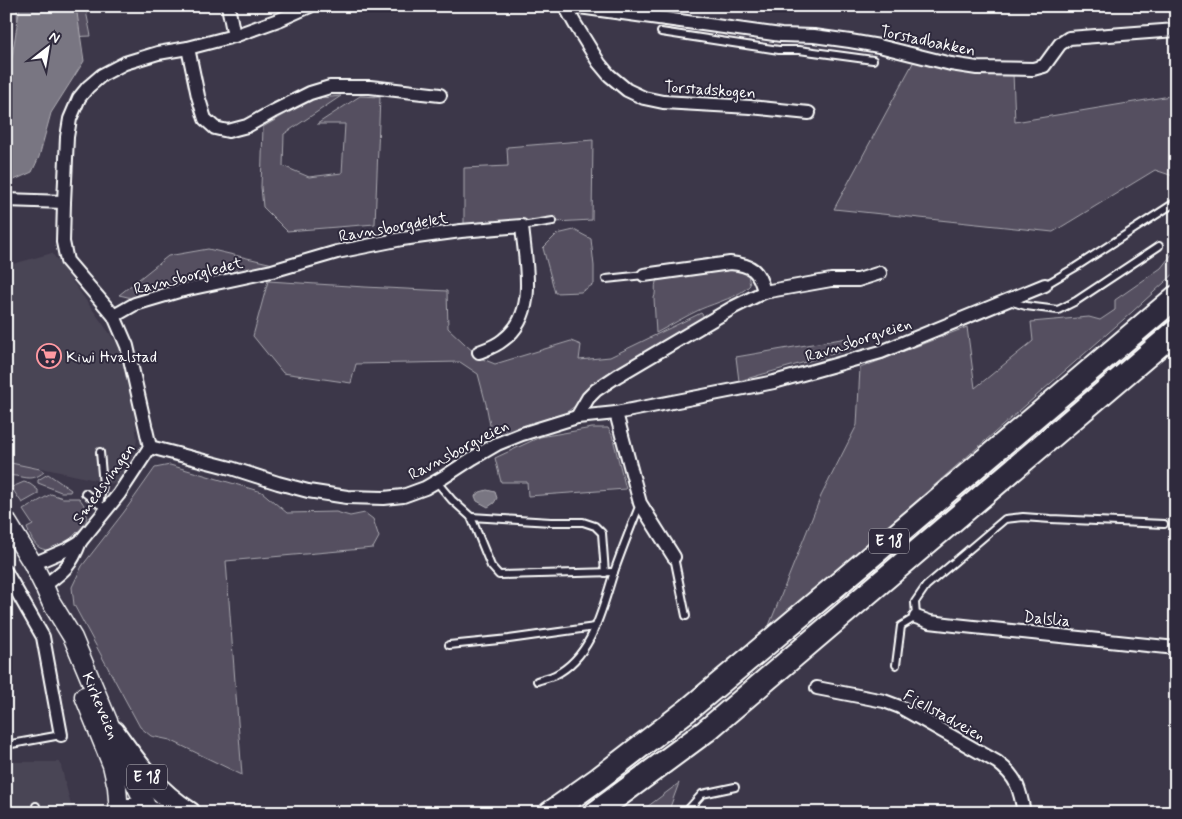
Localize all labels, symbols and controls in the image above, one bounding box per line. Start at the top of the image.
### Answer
street label: Torstadbakken [878,21,977,62]
north arrow [22,22,72,72]
text: N [46,28,63,48]
street label: Torstadskogen [663,77,757,104]
street label: Ravnsborgdelet [337,207,450,247]
street label: Ravnsborgledet [132,253,246,300]
street label: Ravnsborgveien [803,313,914,367]
supermarket icon: Kiwi Hvalstad [36,343,62,369]
place label: Kiwi Hvalstad [66,347,157,368]
street label: Ravnsborgveien [405,415,512,486]
street label: Smedsvingen [68,439,141,528]
road number: E 18 [869,528,909,554]
street label: Dalslia [1022,607,1071,632]
street label: Kirkeveien [77,669,123,743]
street label: Fjellstadveien [899,685,989,748]
road number: E 18 [127,764,167,790]

